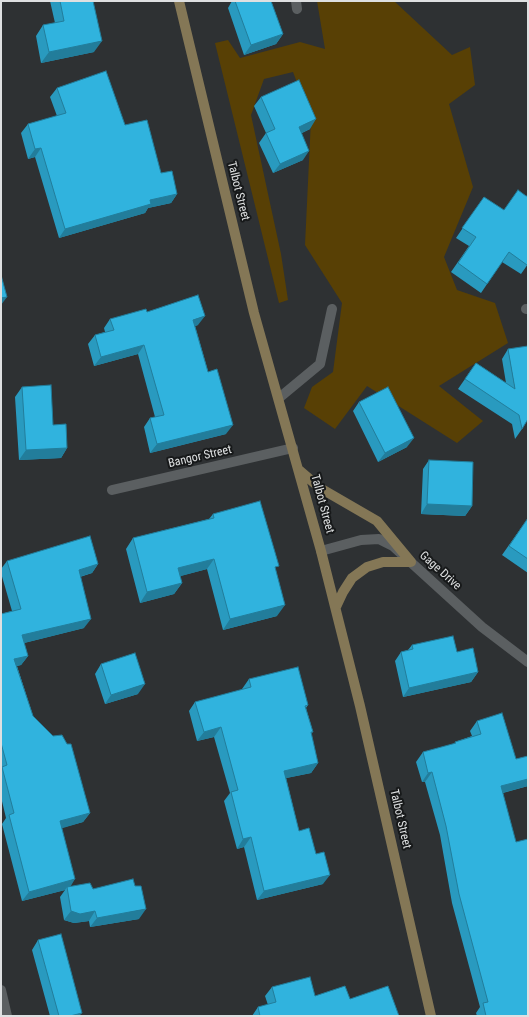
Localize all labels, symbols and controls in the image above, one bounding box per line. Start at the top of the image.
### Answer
street label: Talbot Street [224,160,252,222]
street label: Bangor Street [167,443,233,471]
street label: Talbot Street [307,473,337,535]
street label: Gage Drive [416,549,464,593]
street label: Talbot Street [386,788,414,850]

